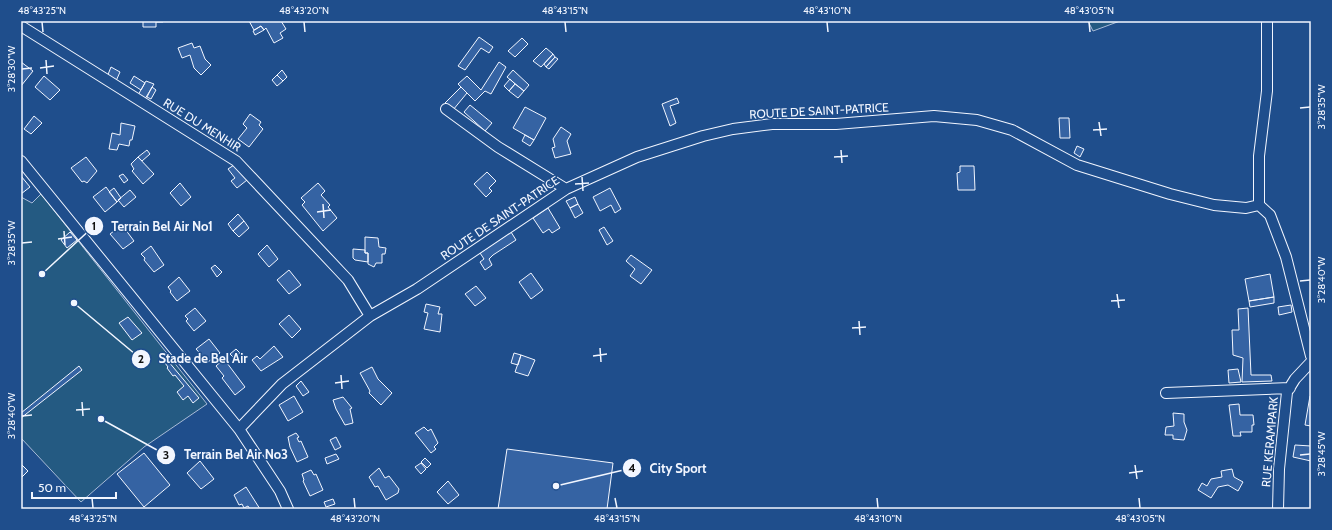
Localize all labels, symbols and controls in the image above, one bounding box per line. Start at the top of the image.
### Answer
text: 48°43'25"N [18,4,66,17]
text: 48°43'20"N [279,4,329,17]
text: 48°43'15"N [542,4,588,17]
text: 48°43'10"N [803,4,851,17]
text: 48°43'05"N [1064,4,1114,17]
text: 3°28'30"W [5,45,18,92]
text: 3°28'35"W [1315,84,1328,129]
street label: RUE DU MENHIR [161,95,245,155]
street label: ROUTE DE SAINT-PATRICE [749,99,889,122]
street label: ROUTE DE SAINT-PATRICE [438,172,562,263]
callout: Terrain Bel Air No1 [84,214,221,239]
text: 1 [92,218,96,233]
text: Terrain Bel Air No1 [111,218,213,234]
text: 3°28'35"W [5,220,18,265]
text: 3°28'40"W [1315,256,1328,303]
callout: Stade de Bel Air [131,346,256,371]
text: Stade de Bel Air [158,350,248,366]
text: 2 [138,351,144,366]
text: 3°28'40"W [5,392,18,439]
street label: RUE KERAMPARK [1258,396,1281,488]
text: 3°28'45"W [1315,431,1328,477]
callout: Terrain Bel Air No3 [156,442,296,467]
text: Terrain Bel Air No3 [184,446,288,462]
text: 3 [163,447,169,462]
callout: City Sport [622,455,714,480]
text: 4 [628,460,636,475]
text: City Sport [650,460,707,476]
scale bar [32,474,116,500]
text: 50 m [38,480,66,495]
text: 48°43'25"N [69,512,117,525]
text: 48°43'20"N [330,512,380,525]
text: 48°43'15"N [594,512,640,525]
text: 48°43'10"N [854,512,902,525]
text: 48°43'05"N [1115,512,1165,525]

